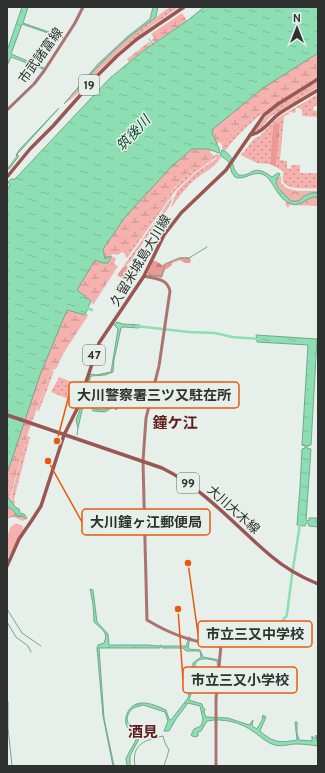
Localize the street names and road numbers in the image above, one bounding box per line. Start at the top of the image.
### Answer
street label: 市武諸富線 [14,24,66,86]
road number: 19 [79,75,99,95]
street label: 久留米城島大川線 [106,211,174,309]
road number: 47 [83,345,105,365]
road number: 99 [177,473,199,493]
street label: 大川大木線 [204,481,264,537]

